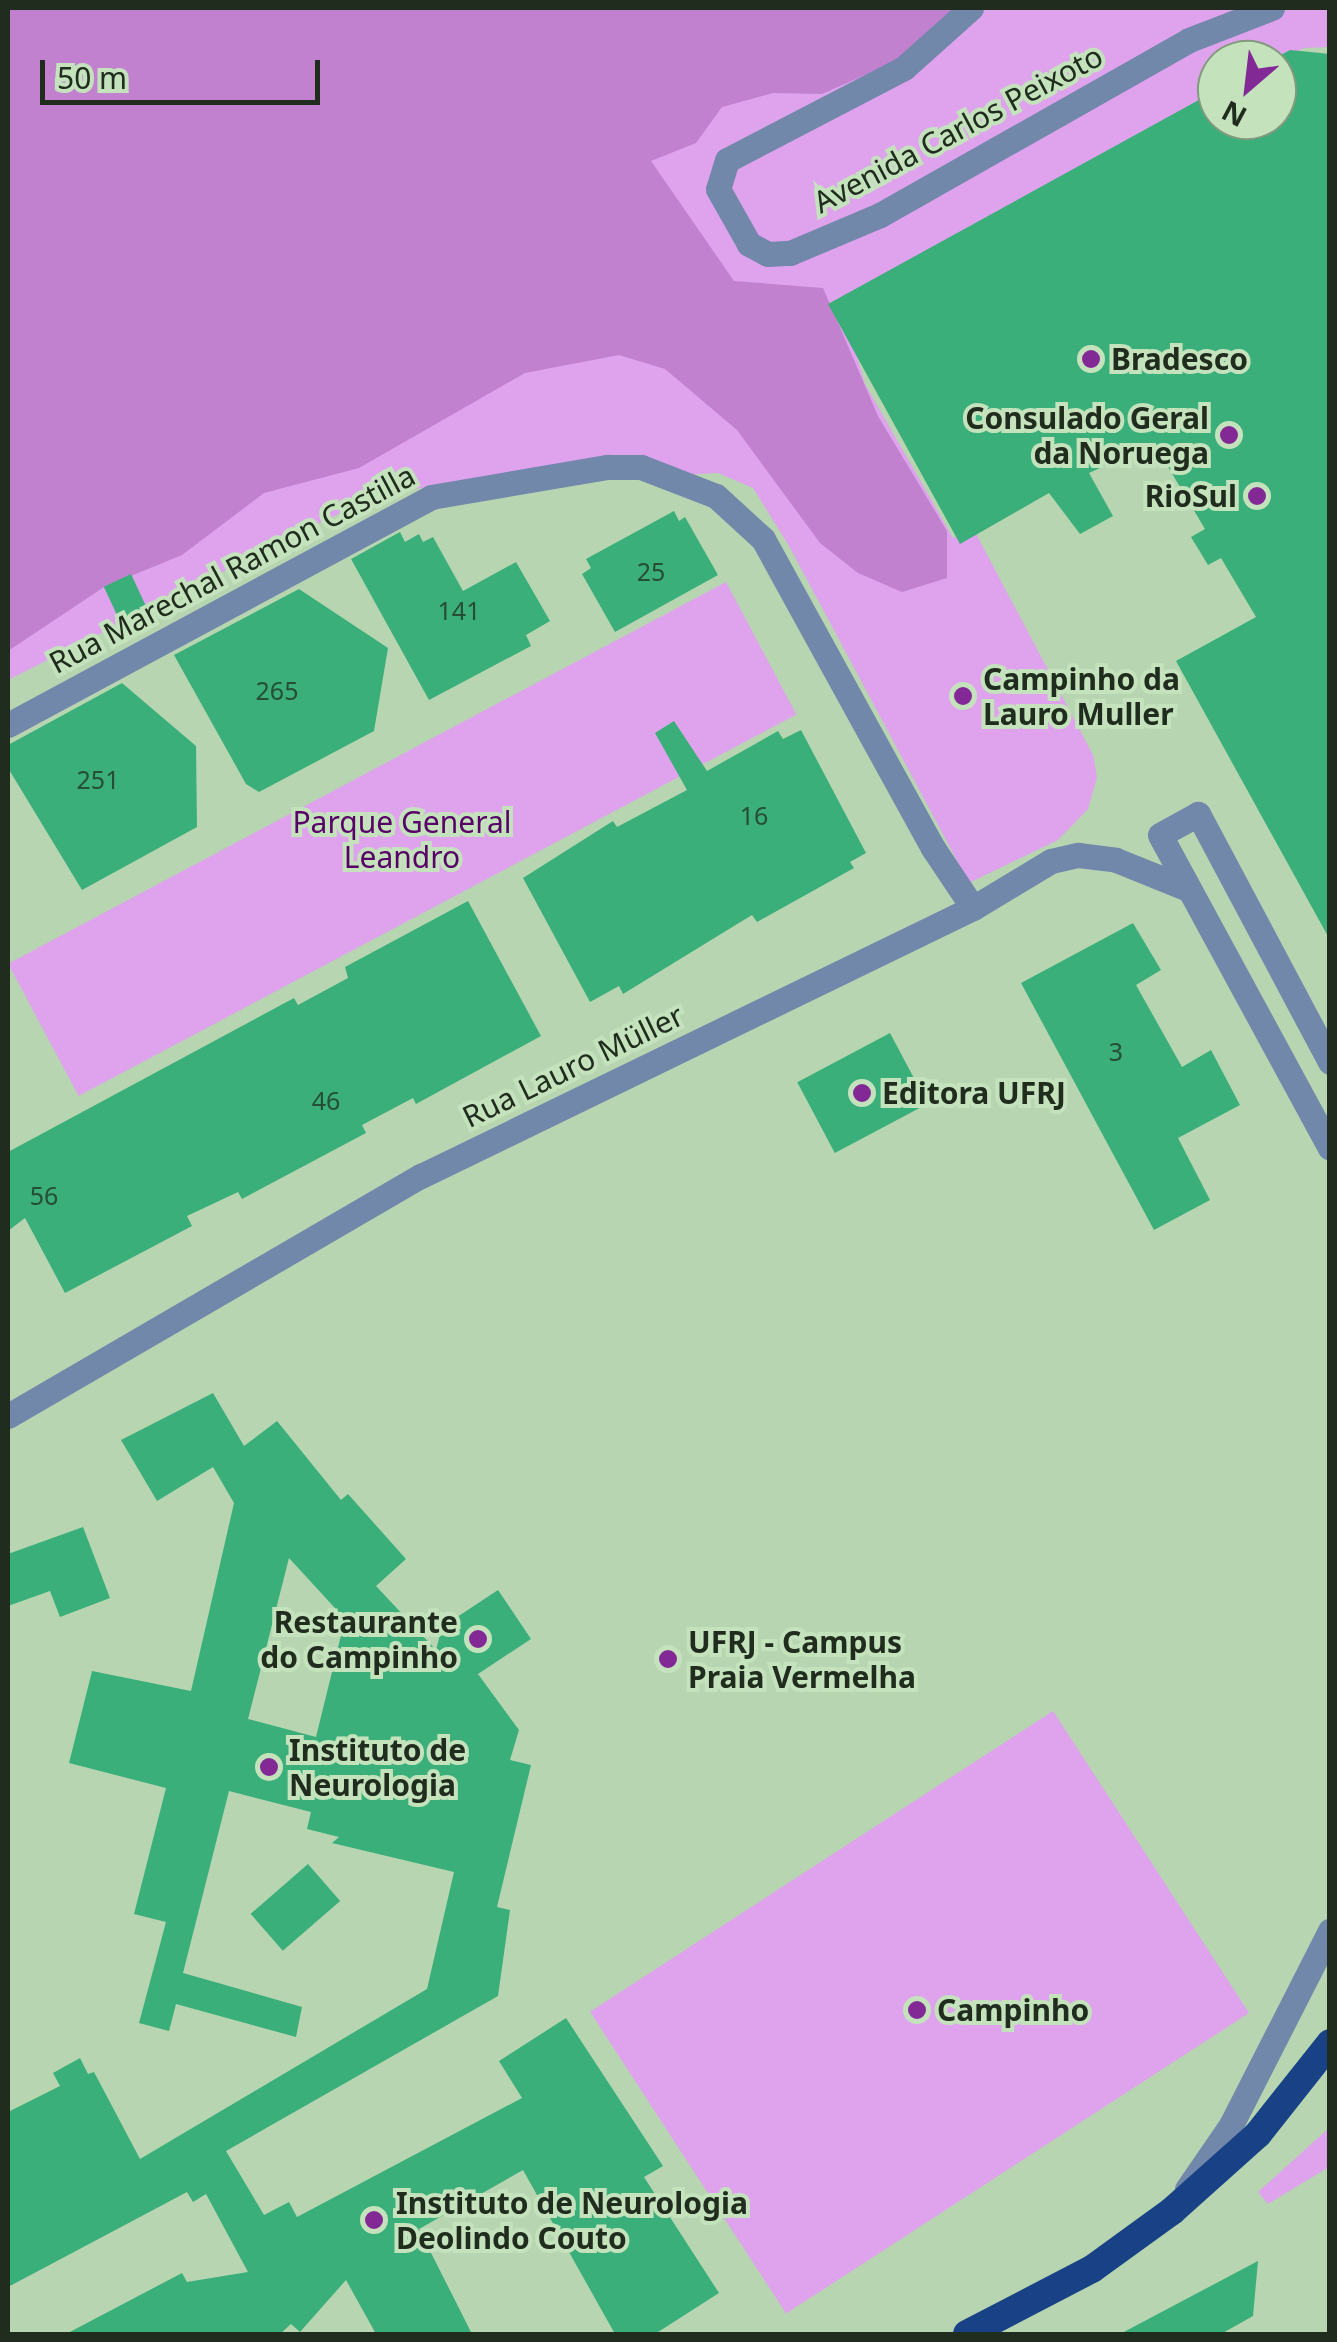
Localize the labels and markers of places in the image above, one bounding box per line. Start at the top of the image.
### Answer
place label: Bradesco [1111,341,1248,377]
marker: Bradesco [1080,348,1102,370]
place label: Consulado Geral da Noruega [965,400,1209,470]
marker: Consulado Geral da Noruega [1218,424,1240,446]
place label: RioSul [1145,478,1237,514]
marker: RioSul [1246,485,1268,507]
place label: Campinho da Lauro Muller [983,661,1180,732]
marker: Campinho da Lauro Muller [952,685,974,707]
place label: Editora UFRJ [882,1075,1066,1111]
marker: Editora UFRJ [851,1082,873,1104]
place label: Restaurante do Campinho [260,1604,458,1674]
place label: UFRJ - Campus Praia Vermelha [688,1624,916,1694]
marker: Restaurante do Campinho [467,1628,489,1650]
marker: UFRJ - Campus Praia Vermelha [657,1648,679,1670]
place label: Instituto de Neurologia [289,1732,466,1802]
marker: Instituto de Neurologia [258,1756,280,1778]
place label: Campinho [937,1992,1089,2028]
marker: Campinho [906,1999,928,2021]
place label: Instituto de Neurologia Deolindo Couto [396,2185,748,2256]
marker: Instituto de Neurologia Deolindo Couto [361,2207,387,2233]

